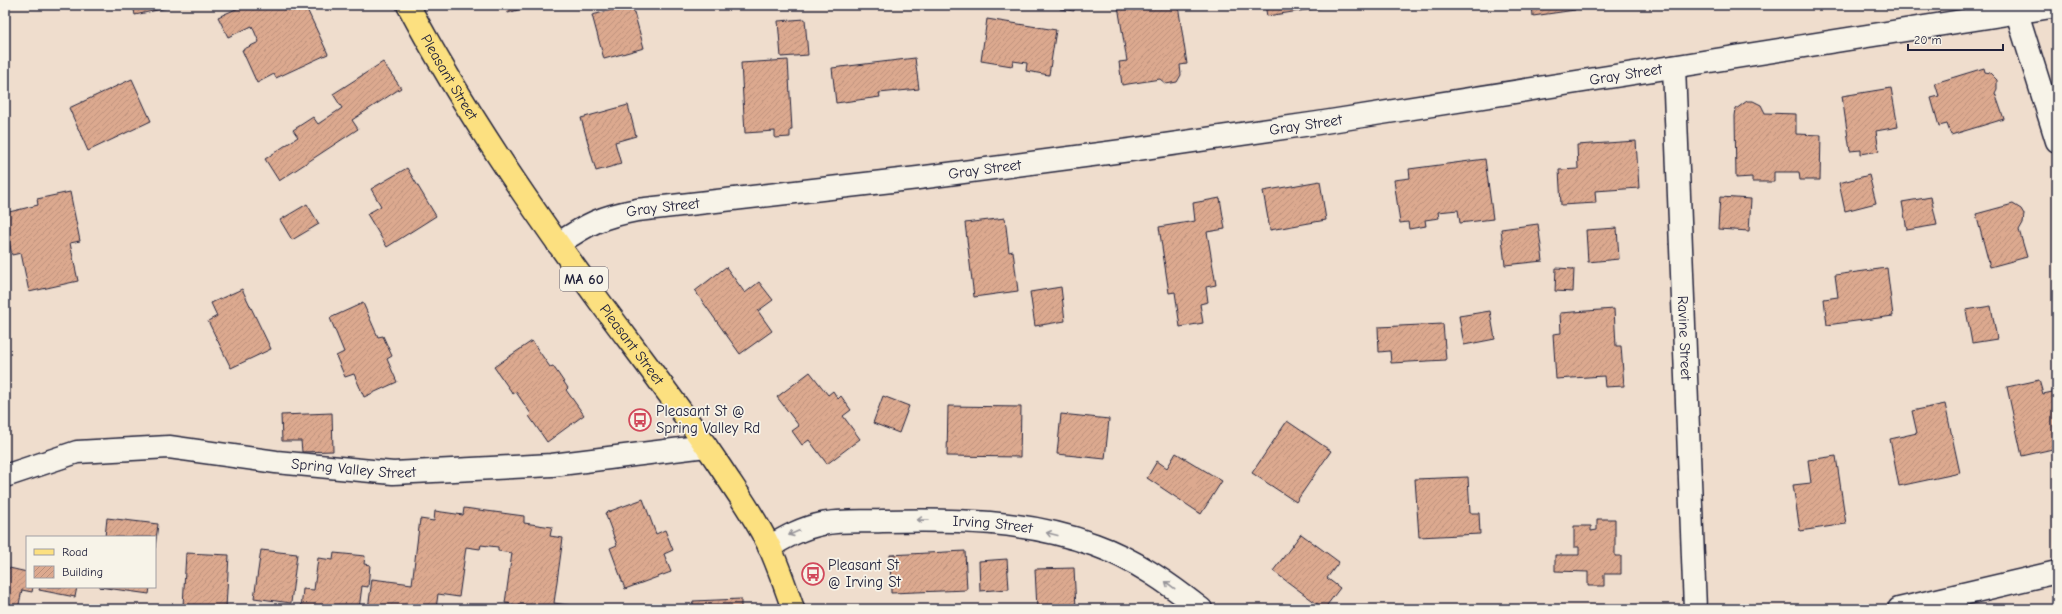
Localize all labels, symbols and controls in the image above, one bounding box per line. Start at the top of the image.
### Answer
scale bar [1908,26,2003,52]
street label: Pleasant Street [417,31,482,124]
text: 20 m [1914,33,1942,47]
street label: Gray Street [1588,60,1664,89]
street label: Gray Street [1268,110,1344,139]
street label: Gray Street [947,155,1023,183]
street label: Gray Street [625,194,701,221]
road number: MA 60 [560,267,608,291]
street label: Ravine Street [1674,295,1695,381]
street label: Pleasant Street [596,301,668,389]
place label: Pleasant St @ Spring Valley Rd [656,402,760,437]
bus stop icon: Pleasant St @ Spring Valley Rd [627,407,653,433]
street label: Spring Valley Street [290,454,417,482]
street label: Irving Street [952,512,1035,537]
one-way arrow [917,516,930,524]
one-way arrow [1045,529,1058,537]
one-way arrow [789,530,801,537]
legend [26,536,156,588]
text: Road [62,545,88,559]
place label: Pleasant St @ Irving St [828,556,902,591]
bus stop icon: Pleasant St @ Irving St [800,561,826,587]
text: Building [62,565,103,579]
one-way arrow [1165,581,1176,589]

